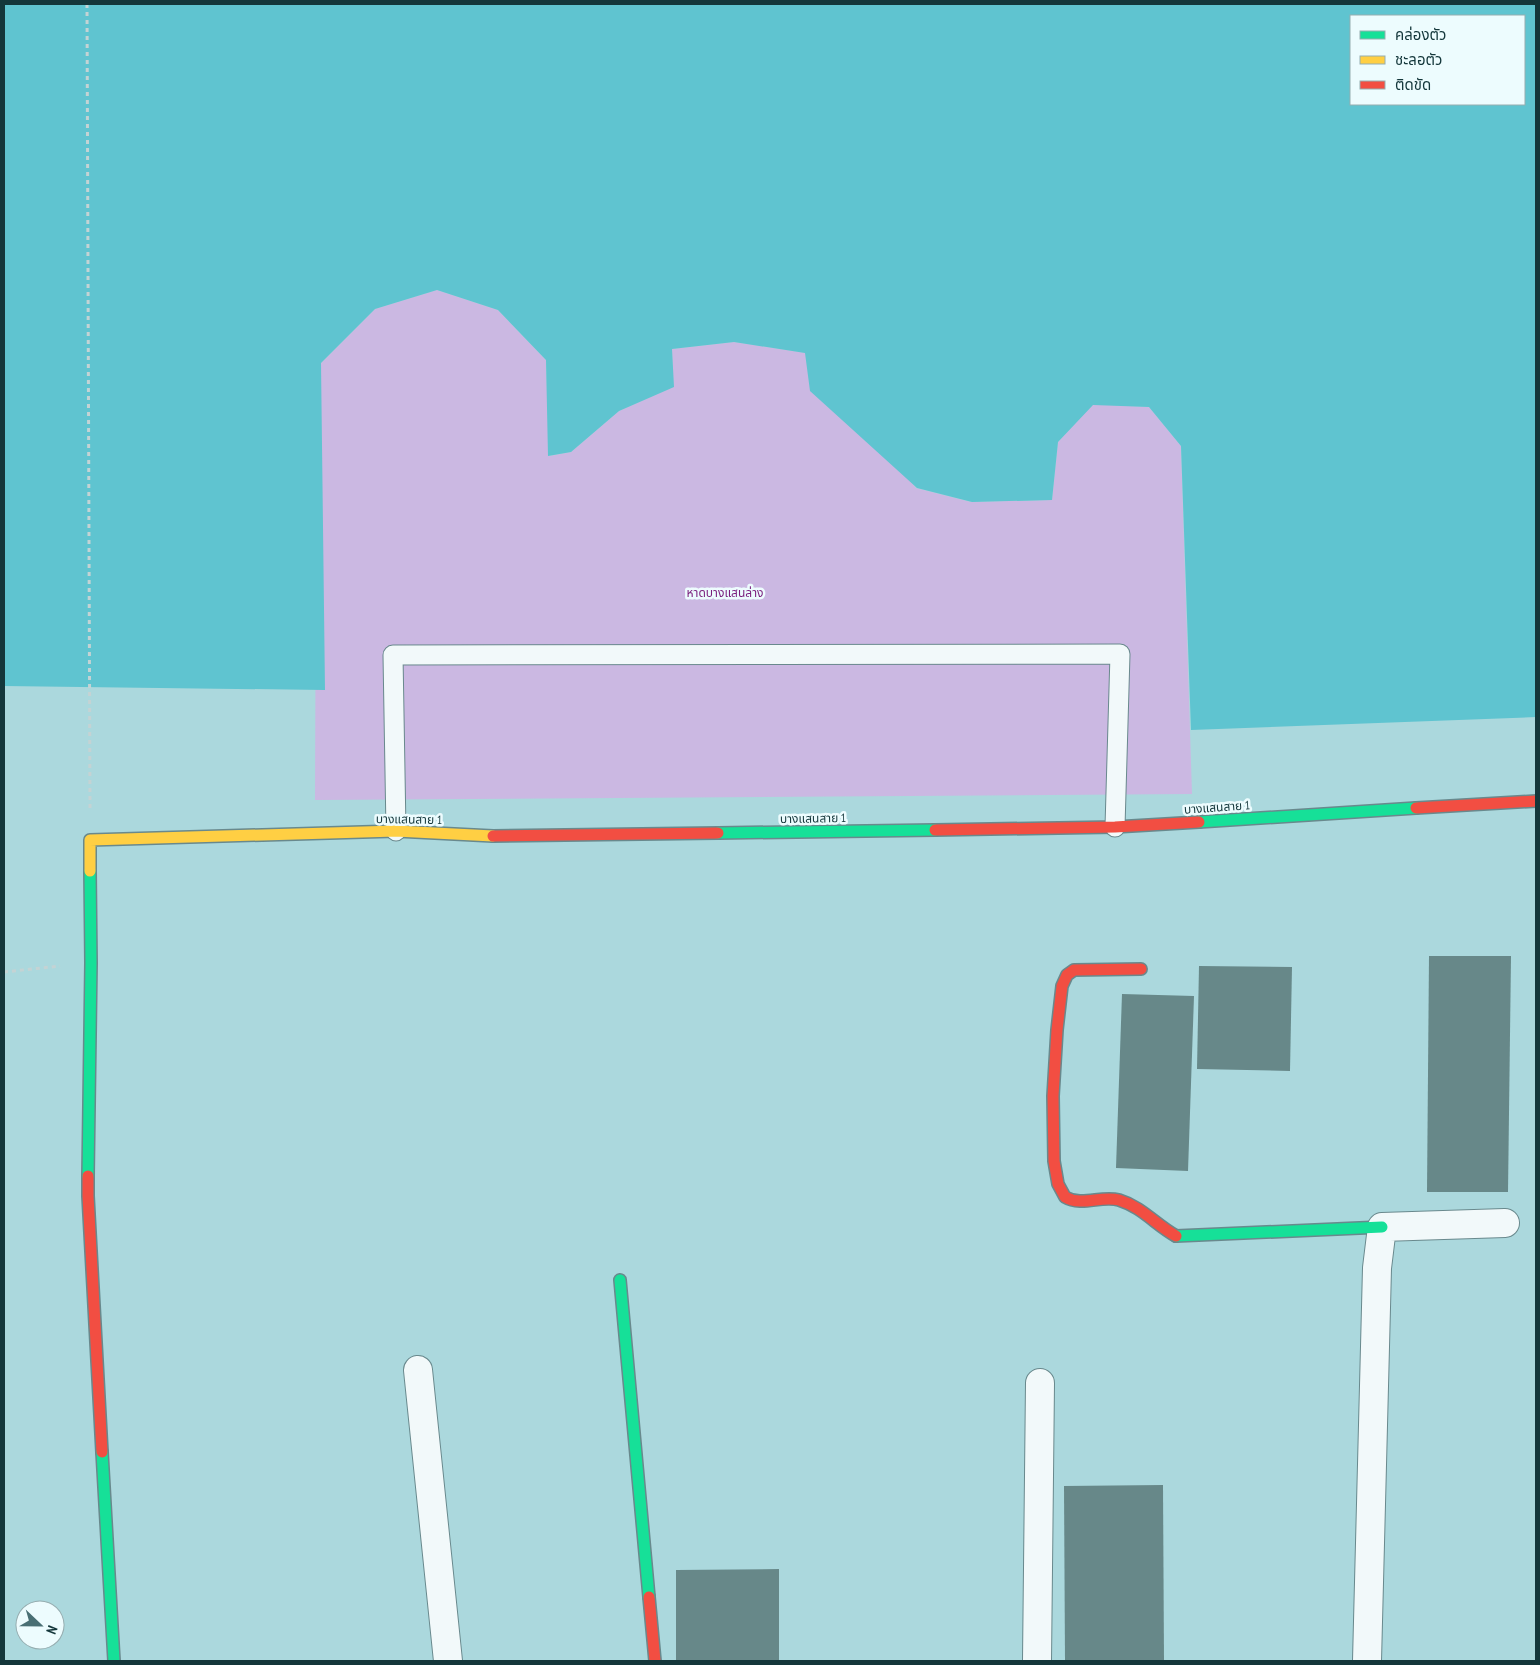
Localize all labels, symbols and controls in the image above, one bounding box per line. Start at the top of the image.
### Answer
legend [1350,15,1525,105]
text: คล่องตัว [1395,25,1446,44]
text: ชะลอตัว [1395,50,1442,69]
text: ติดขัด [1395,75,1431,94]
park label: หาดบางแสนล่าง [687,585,763,600]
street label: บางแสนสาย 1 [1183,797,1251,817]
street label: บางแสนสาย 1 [780,810,846,826]
street label: บางแสนสาย 1 [376,811,442,827]
north arrow [15,1600,65,1650]
text: N [42,1623,62,1637]

